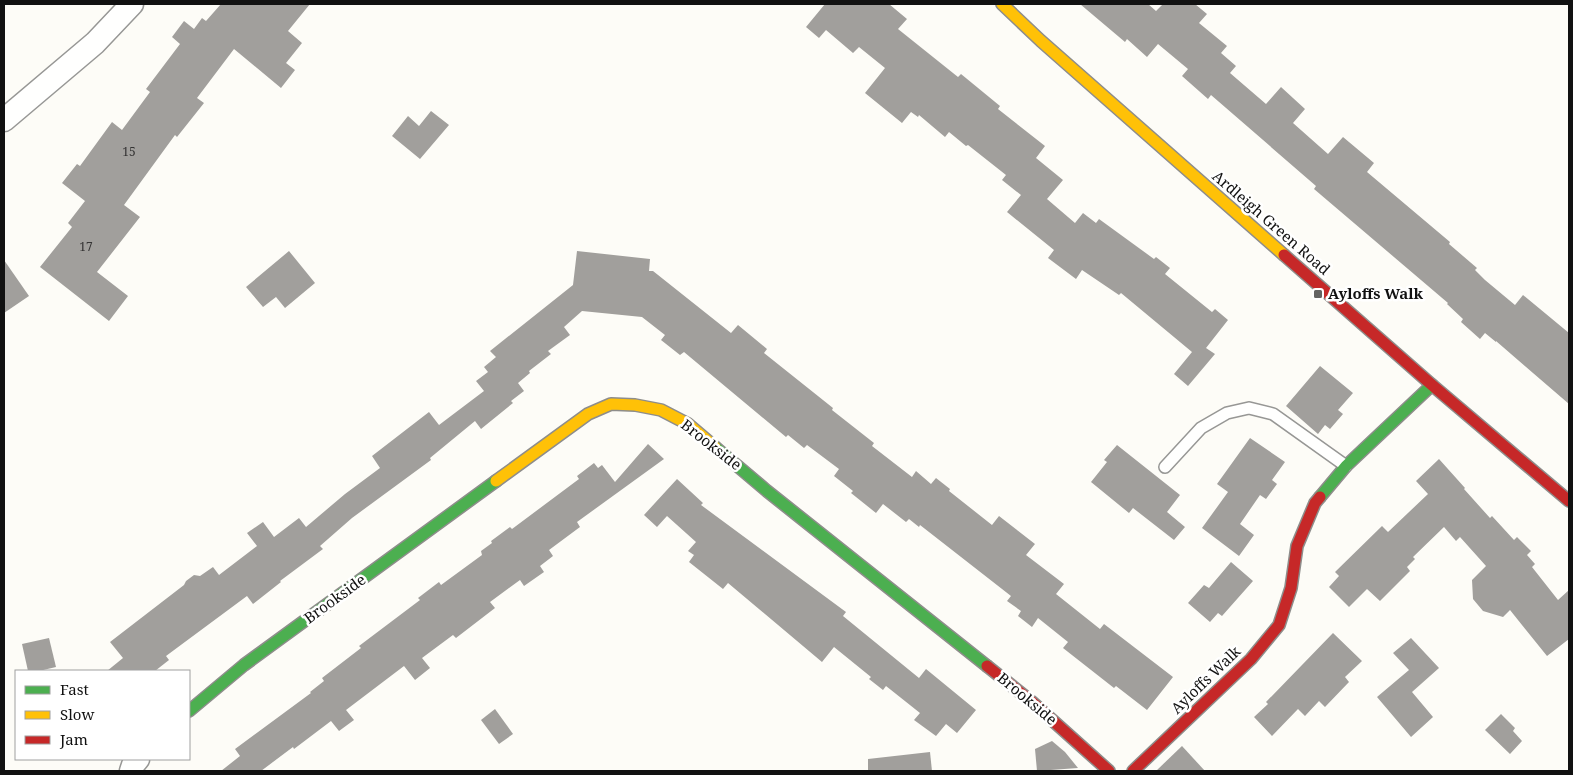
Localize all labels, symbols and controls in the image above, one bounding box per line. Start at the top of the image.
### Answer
house number: 15 [122,143,136,160]
street label: Ardleigh Green Road [1209,166,1335,279]
house number: 17 [79,238,93,255]
place label: Ayloffs Walk [1328,283,1424,303]
marker: Ayloffs Walk [1312,288,1324,300]
street label: Brookside [677,414,746,474]
street label: Brookside [300,569,369,627]
street label: Ayloffs Walk [1166,641,1245,718]
street label: Brookside [994,668,1062,729]
legend [15,670,190,760]
text: Fast [60,679,89,699]
text: Slow [60,704,94,724]
text: Jam [59,729,88,749]

